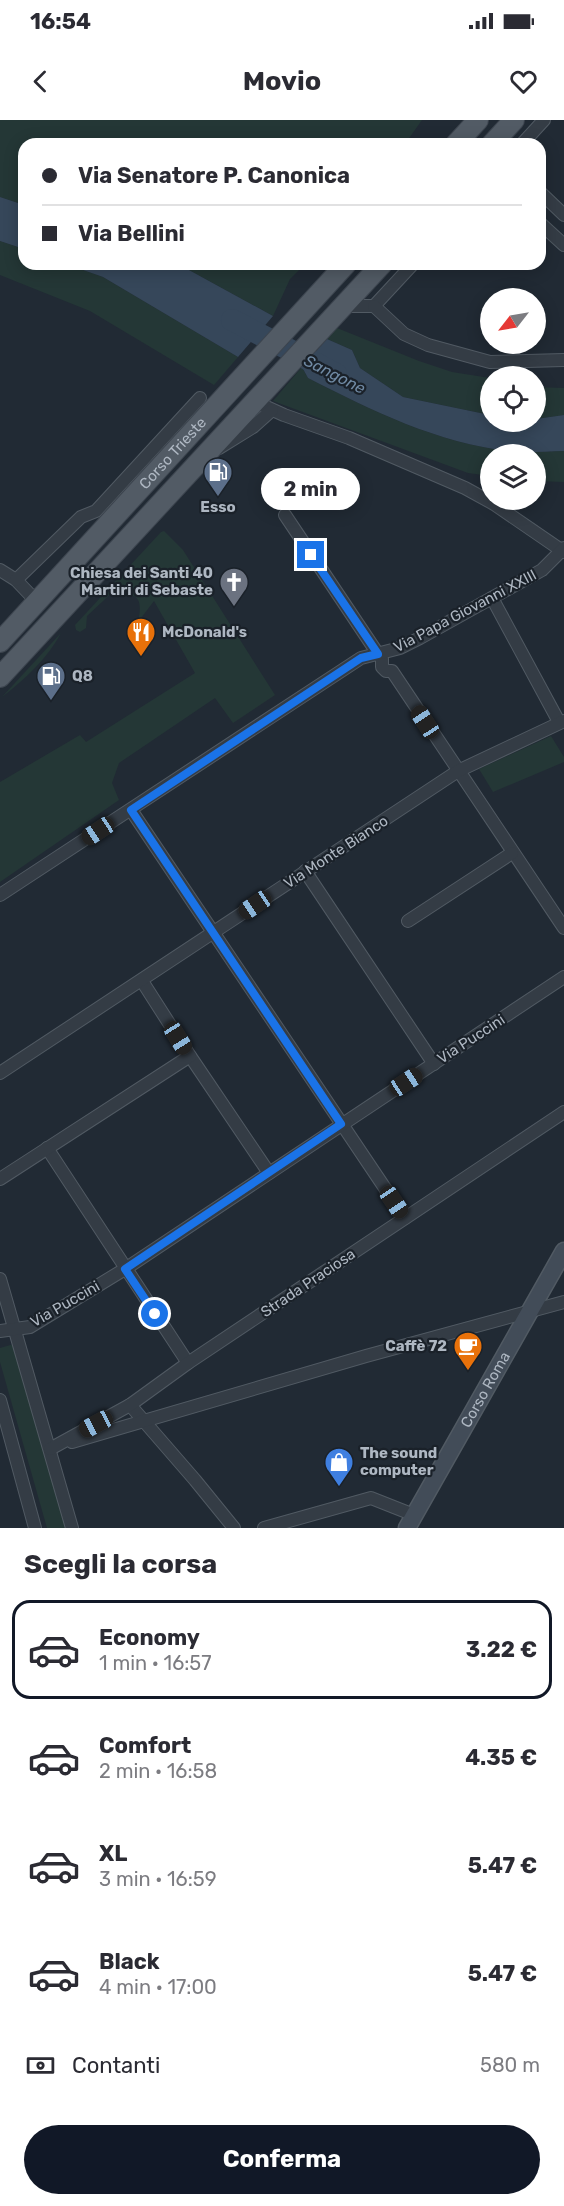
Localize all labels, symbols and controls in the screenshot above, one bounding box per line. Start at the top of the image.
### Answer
text: 16:54 [30,8,91,35]
icon: back [24,65,57,98]
text: Movio [243,65,321,97]
icon: heart [507,65,540,98]
text: Via Senatore P. Canonica [78,162,350,189]
text: Via Bellini [78,220,185,247]
north arrow [480,288,546,354]
map controls [480,288,546,510]
water label: Sangone [301,351,369,398]
button: locate [480,366,546,432]
street label: Corso Trieste [135,414,210,493]
button: layers [480,444,546,510]
fuel station icon: Esso [202,456,234,498]
callout: 2 min [262,468,360,510]
text: 2 min [283,477,338,501]
place label: Esso [200,498,236,516]
route end [297,541,324,568]
place label: Chiesa dei Santi 40 Martiri di Sebaste [70,564,213,599]
church icon: Chiesa dei Santi 40 Martiri di Sebaste [218,566,250,608]
street label: Via Papa Giovanni XXIII [390,566,540,656]
restaurant icon: McDonald's [125,616,157,658]
place label: McDonald's [162,623,247,641]
fuel station icon: Q8 [35,660,67,702]
place label: Q8 [72,667,93,685]
car [408,702,442,742]
street label: Via Monte Bianco [280,812,392,892]
car [78,814,118,848]
car [235,887,275,923]
street label: Via Puccini [434,1011,508,1067]
car [161,1018,195,1058]
car [386,1065,426,1099]
car [376,1182,412,1222]
street label: Strada Praciosa [257,1245,359,1321]
street label: Via Puccini [27,1277,103,1331]
route start [141,1300,168,1327]
cafe icon: Caffè 72 [452,1330,484,1372]
place label: Caffè 72 [385,1337,447,1355]
street label: Corso Roma [457,1349,514,1431]
car [76,1408,116,1440]
place label: The sound computer [360,1444,437,1479]
shop icon: The sound computer [323,1446,355,1488]
text: Scegli la corsa [24,1548,217,1580]
icon: car [27,1623,81,1677]
text: Economy [99,1624,200,1651]
text: 3.22 € [466,1636,537,1663]
text: 1 min · 16:57 [99,1651,211,1675]
icon: car [27,1731,81,1785]
text: Comfort [99,1732,191,1759]
text: 4.35 € [465,1744,537,1771]
text: 2 min · 16:58 [99,1759,217,1783]
icon: car [27,1839,81,1893]
text: XL [99,1840,127,1867]
text: 5.47 € [468,1852,537,1879]
text: 3 min · 16:59 [99,1867,217,1891]
icon: car [27,1947,81,2001]
text: Black [99,1948,160,1975]
text: 5.47 € [468,1960,537,1987]
text: 4 min · 17:00 [99,1975,217,1999]
icon: cash [24,2049,57,2082]
text: Contanti [72,2052,160,2079]
text: 580 m [480,2053,540,2077]
button: Conferma [24,2125,540,2194]

